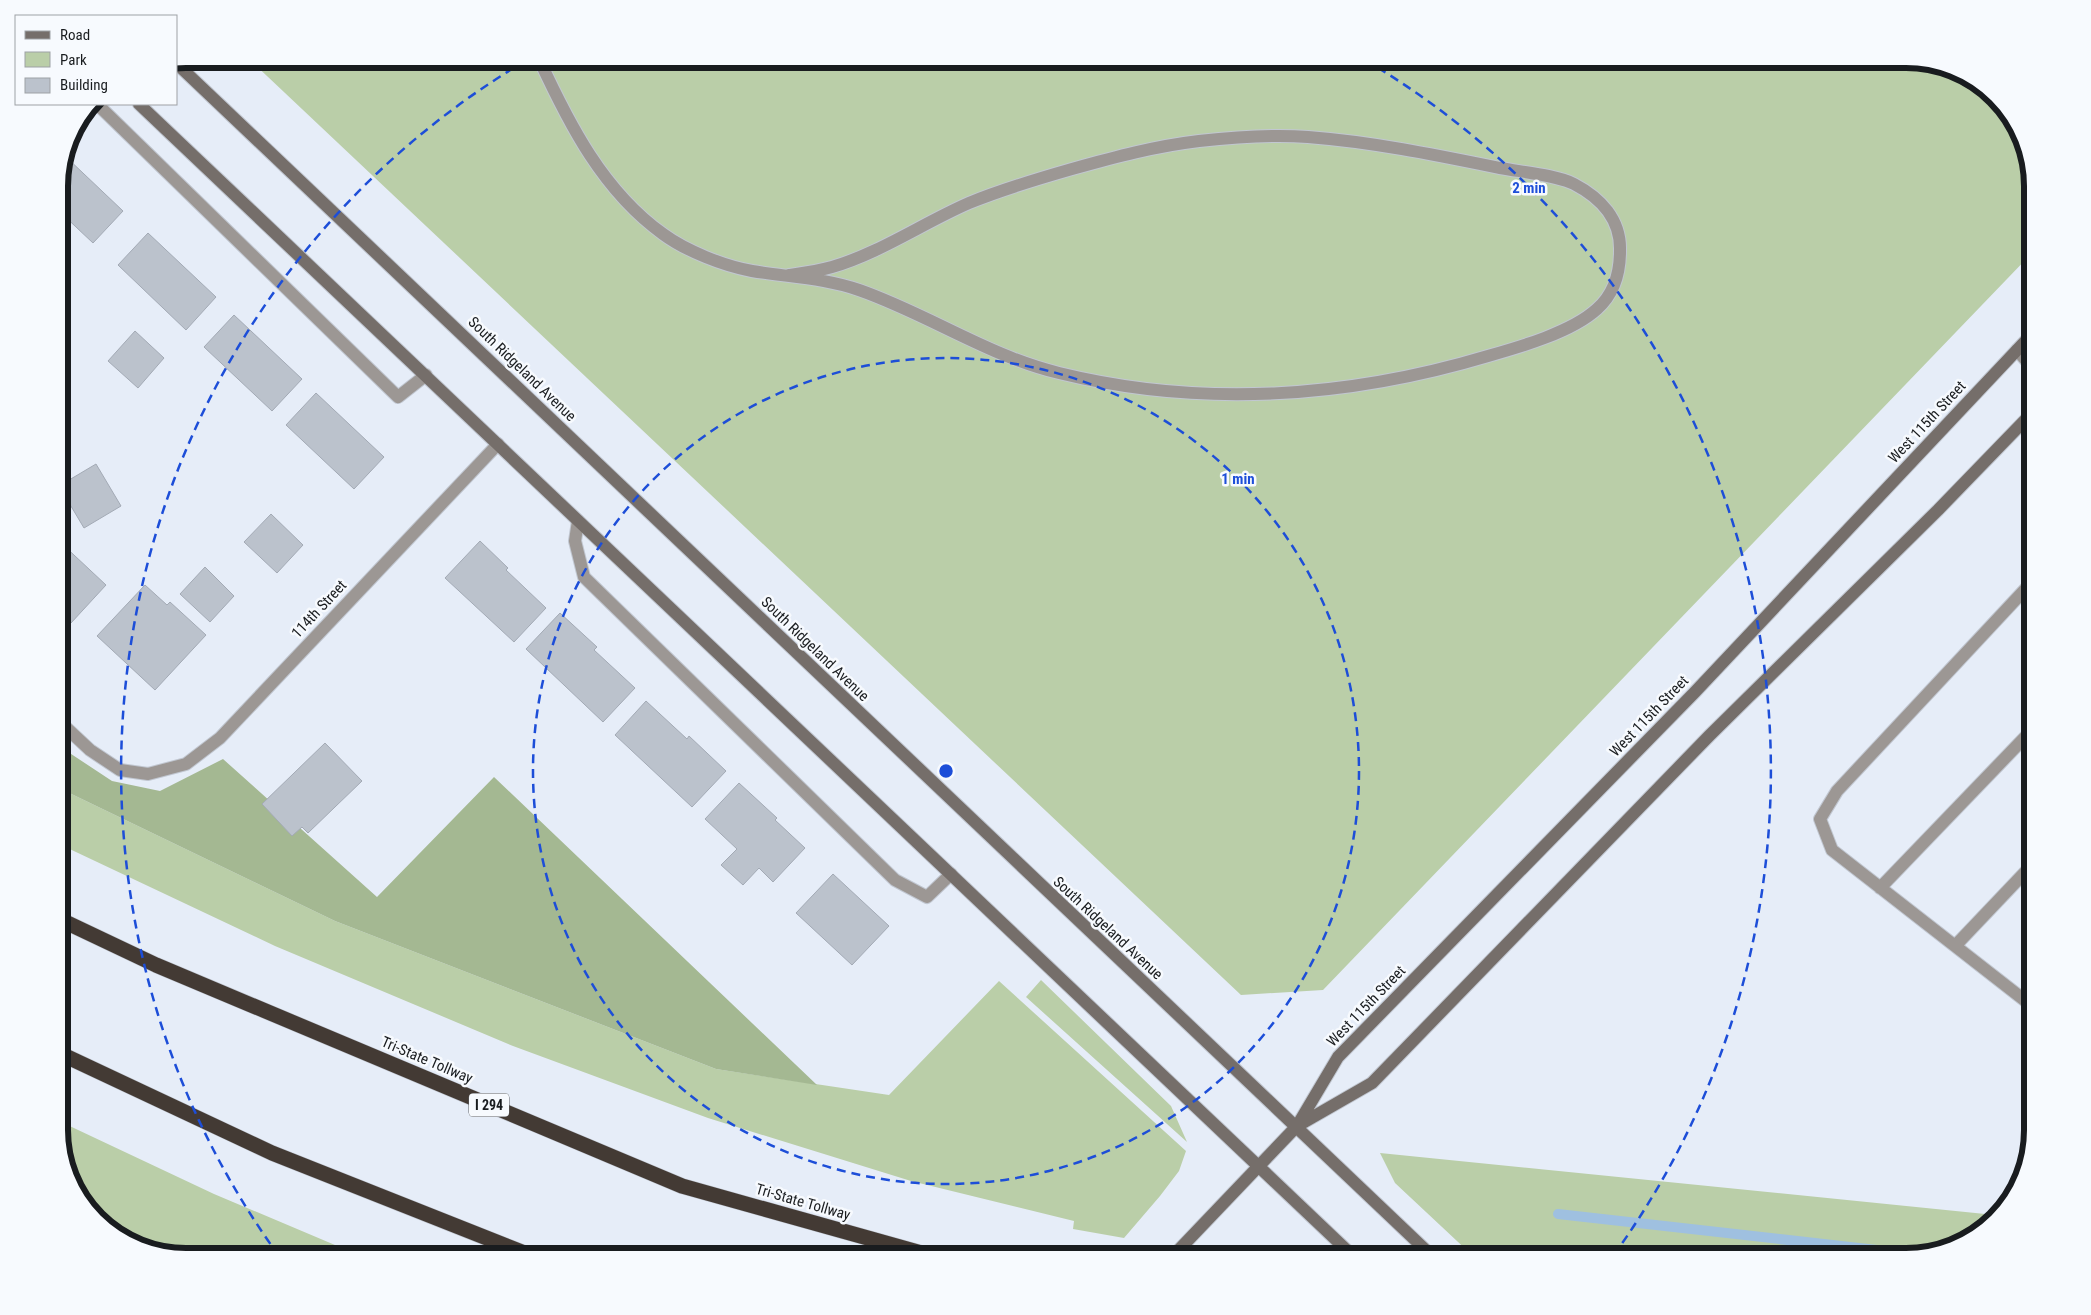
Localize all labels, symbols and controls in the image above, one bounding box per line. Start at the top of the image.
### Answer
legend [15,15,178,105]
text: Road [60,26,90,44]
text: Park [60,51,87,69]
text: Building [60,76,108,94]
text: 2 min [1512,179,1546,197]
street label: South Ridgeland Avenue [464,313,580,425]
street label: West 115th Street [1884,377,1970,467]
text: 1 min [1221,470,1255,488]
street label: 114th Street [288,576,350,642]
street label: South Ridgeland Avenue [757,593,873,705]
street label: West 115th Street [1606,672,1692,760]
centre of rings [937,762,955,780]
street label: South Ridgeland Avenue [1050,873,1166,983]
street label: West 115th Street [1323,962,1409,1050]
street label: Tri-State Tollway [379,1033,475,1087]
road number: I 294 [469,1094,509,1116]
street label: Tri-State Tollway [754,1180,852,1224]

